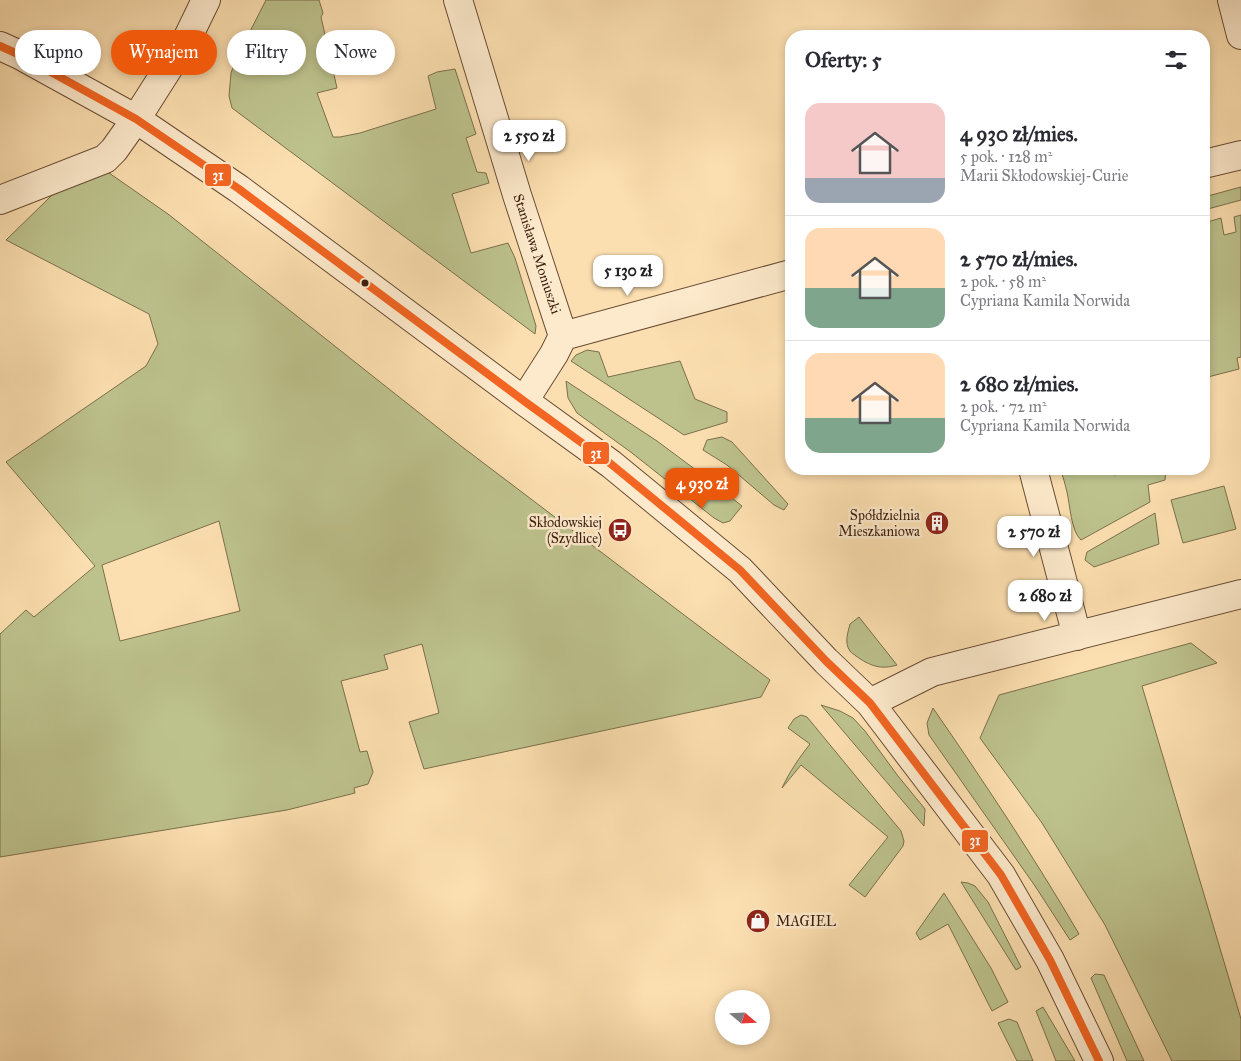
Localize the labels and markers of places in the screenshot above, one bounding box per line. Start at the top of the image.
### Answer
pin: 2 550 zł [477,120,581,162]
pin: 5 130 zł [576,254,680,297]
unlabelled marker [360,278,370,288]
pin: 4 930 zł [650,468,754,510]
place label: Spółdzielnia Mieszkaniowa [838,507,920,540]
building icon: Spółdzielnia Mieszkaniowa [924,510,950,536]
place label: Skłodowskiej (Szydlice) [529,514,602,548]
pin: 2 570 zł [982,516,1086,558]
bus stop icon: Skłodowskiej (Szydlice) [607,517,633,543]
pin: 2 680 zł [993,580,1097,622]
shop icon: MAGIEL [745,908,771,934]
place label: MAGIEL [776,913,837,930]

